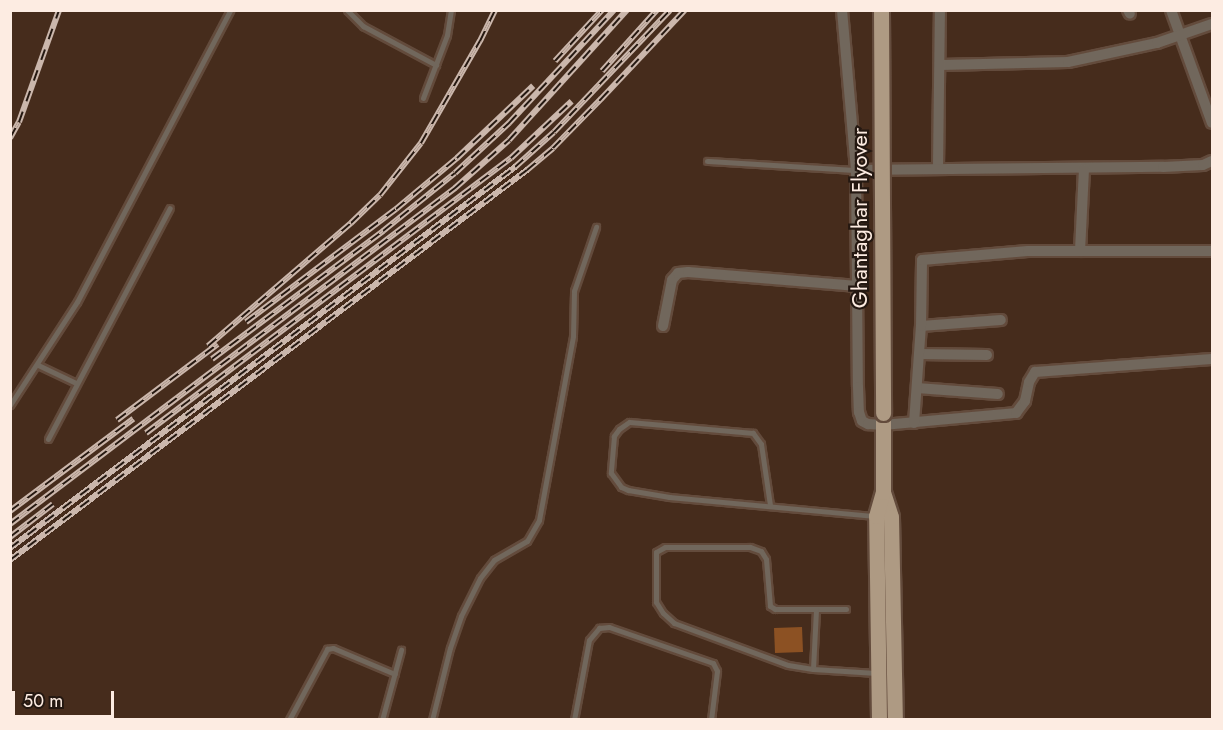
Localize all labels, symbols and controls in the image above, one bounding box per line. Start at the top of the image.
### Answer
street label: Ghantaghar Flyover [847,128,873,308]
scale bar [15,679,117,717]
text: 50 m [23,688,63,714]

